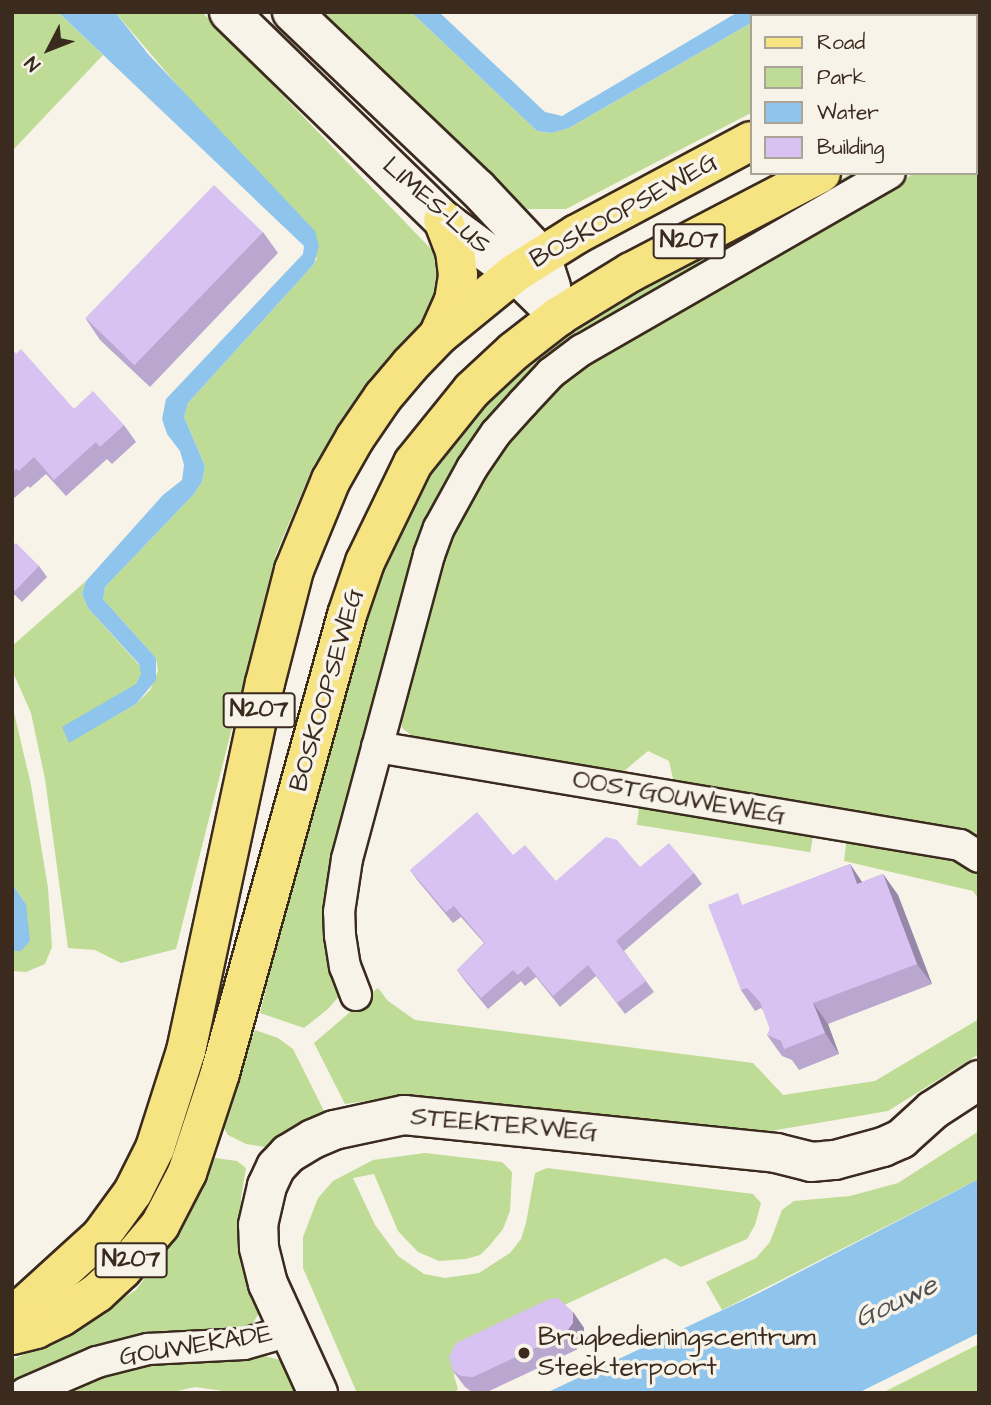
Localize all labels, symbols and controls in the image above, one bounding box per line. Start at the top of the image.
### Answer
north arrow [14,14,84,84]
legend [750,14,977,175]
text: Road [817,28,865,57]
text: N [19,50,47,77]
text: Park [817,63,866,92]
text: Water [817,98,879,127]
text: Building [817,133,884,162]
street label: BOSKOOPSEWEG [525,147,723,275]
street label: LIMES-LUS [376,151,496,261]
road number: N207 [652,221,726,262]
street label: BOSKOOPSEWEG [283,585,371,795]
road number: N207 [222,690,296,730]
street label: OOSTGOUWEWEG [570,764,788,832]
street label: STEEKTERWEG [409,1101,599,1149]
road number: N207 [94,1240,168,1280]
water label: Gouwe [849,1268,943,1336]
street label: GOUWEKADE [117,1319,275,1373]
place label: Brugbedieningscentrum Steekterpoort [538,1322,816,1384]
marker: Brugbedieningscentrum Steekterpoort [516,1345,532,1361]

